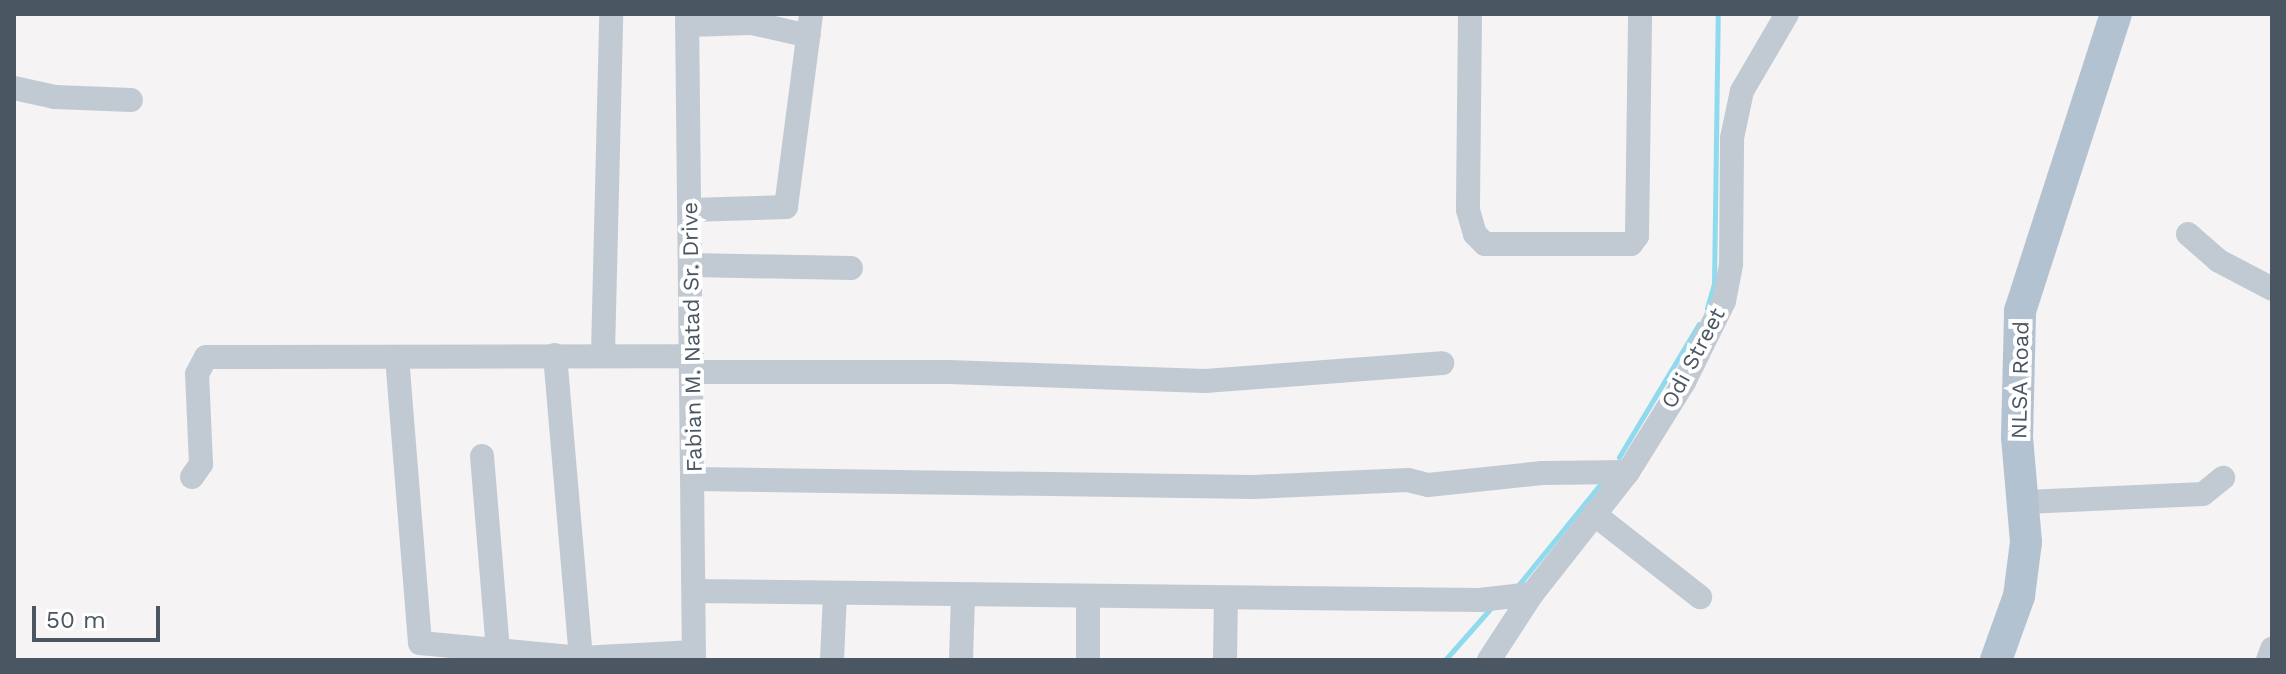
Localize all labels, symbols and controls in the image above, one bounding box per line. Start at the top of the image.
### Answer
street label: Fabian M. Natad Sr. Drive [676,202,708,472]
street label: Odi Street [1656,303,1730,413]
street label: NLSA Road [2006,320,2034,440]
scale bar [36,590,164,640]
text: 50 m [46,606,106,634]

